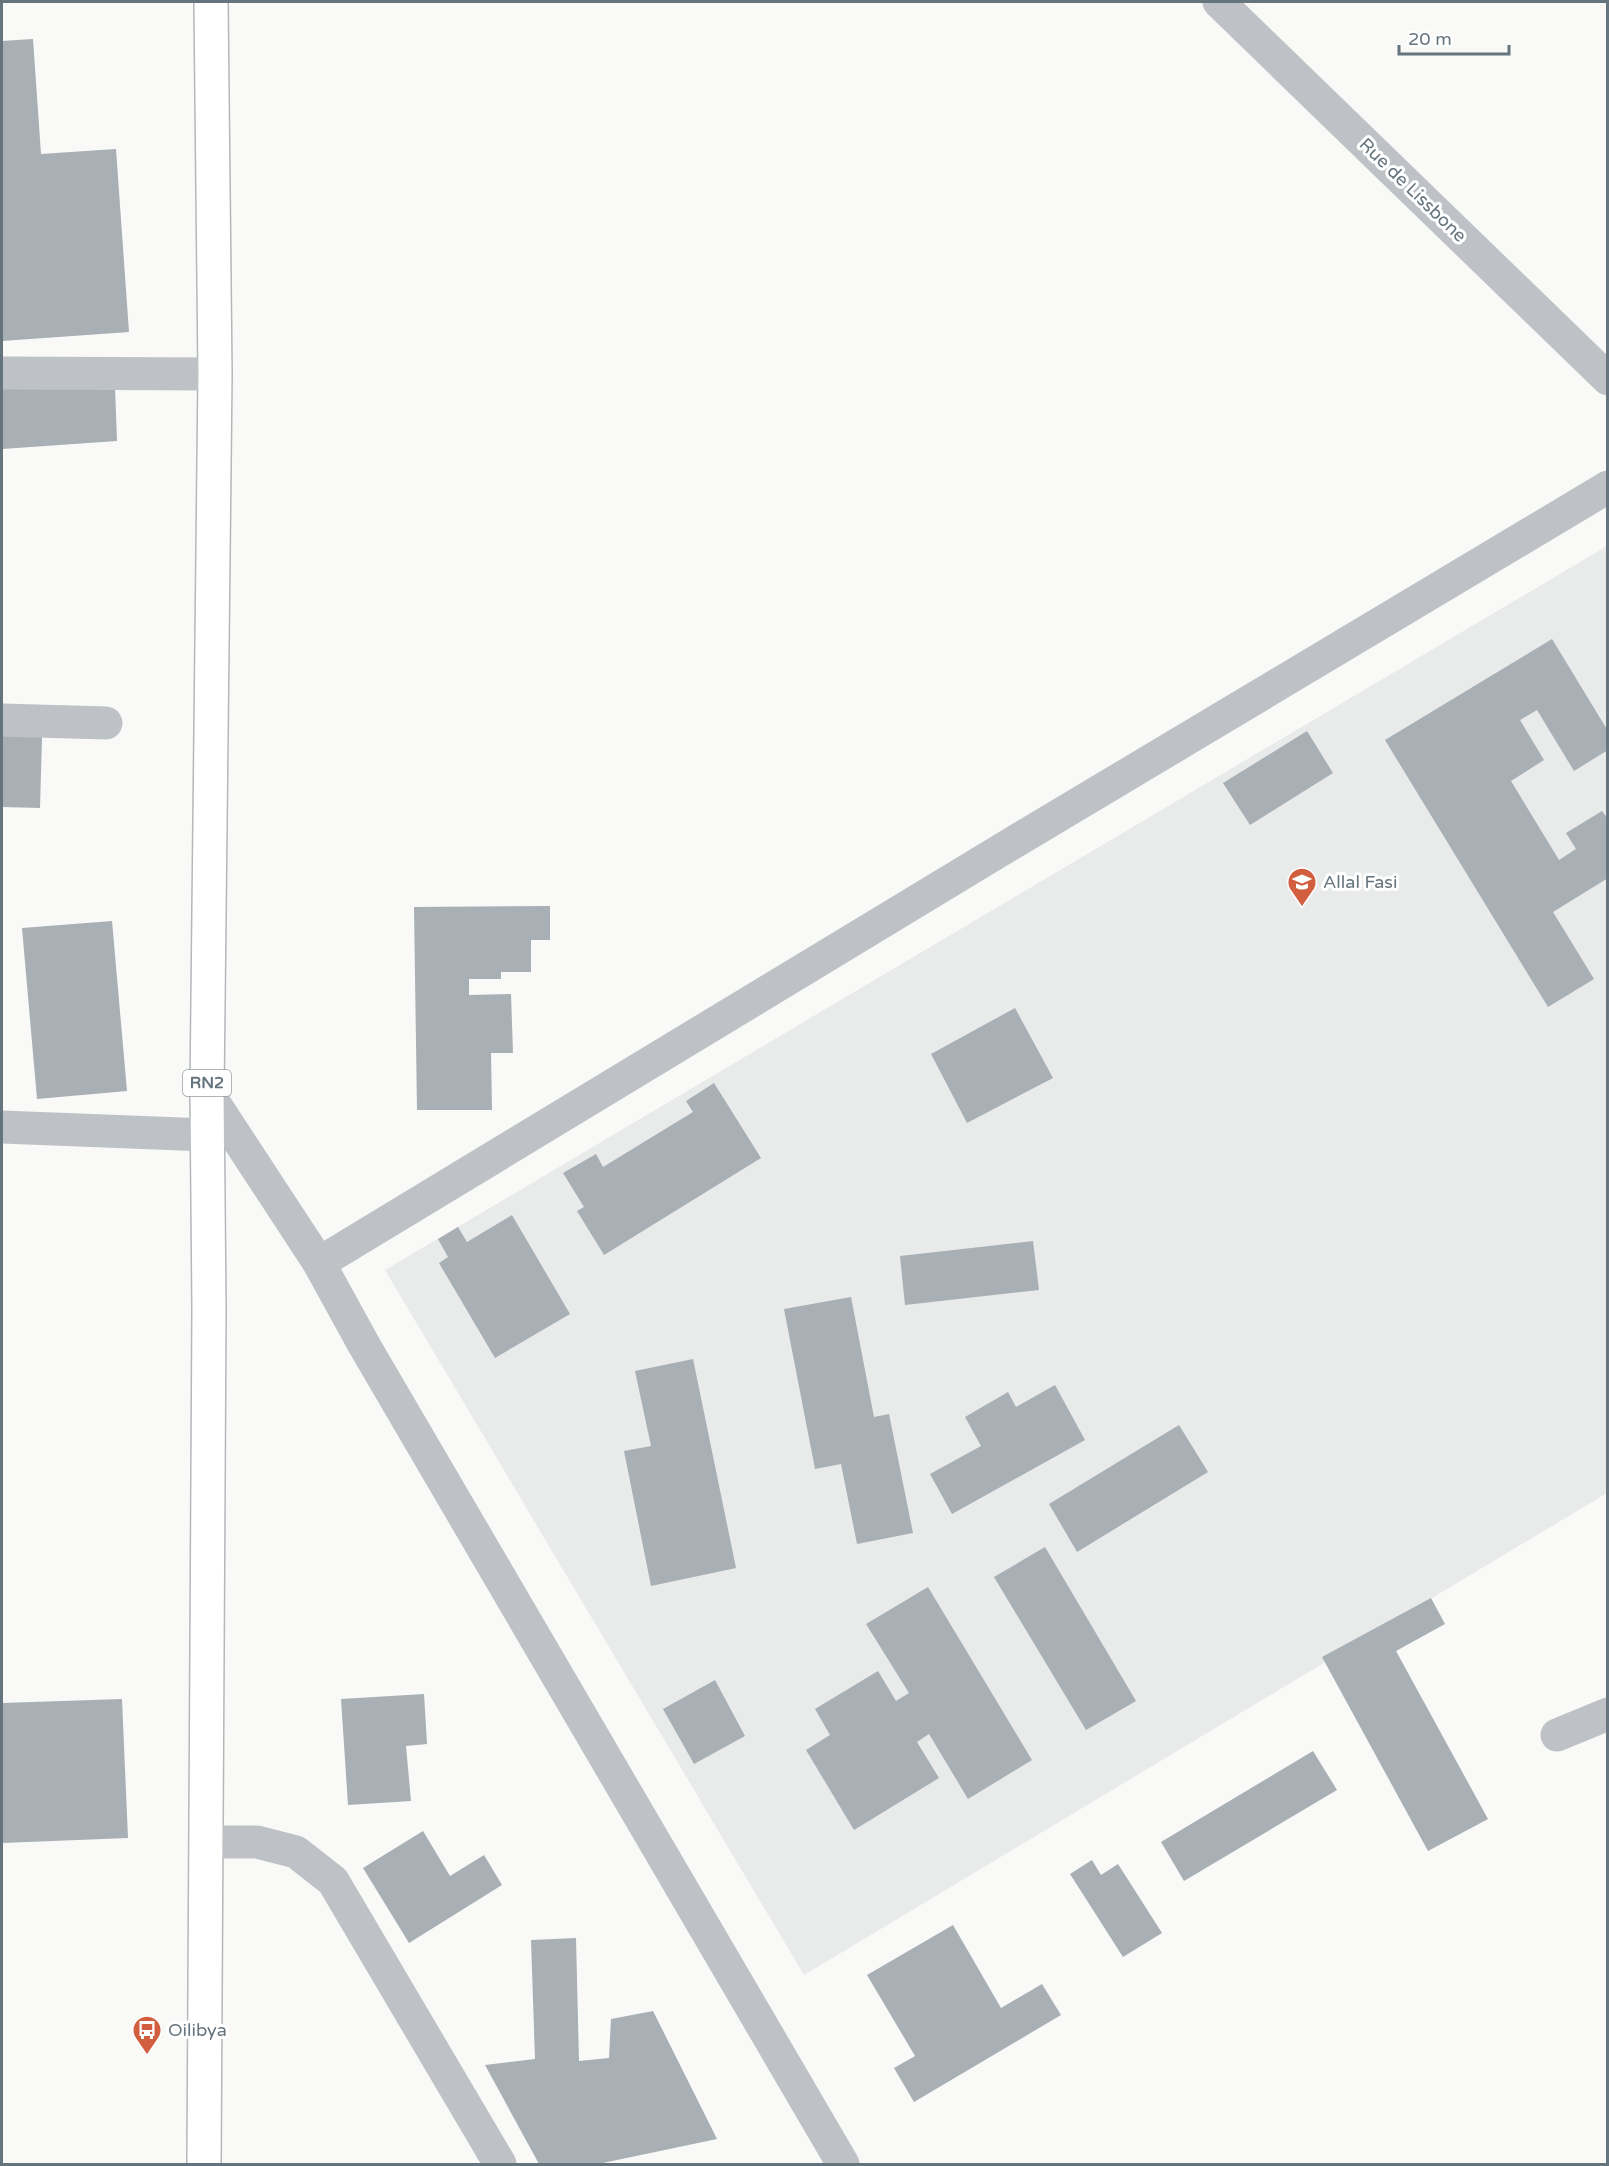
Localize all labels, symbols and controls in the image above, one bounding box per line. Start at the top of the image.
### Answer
scale bar [1399,18,1508,56]
text: 20 m [1408,28,1452,50]
street label: Rue de Lissbone [1355,133,1471,247]
school or university icon: Allal Fasi [1286,866,1318,908]
place label: Allal Fasi [1323,871,1397,893]
road number: RN2 [183,1070,231,1096]
bus stop icon: Oilibya [131,2014,163,2056]
place label: Oilibya [168,2019,227,2041]

